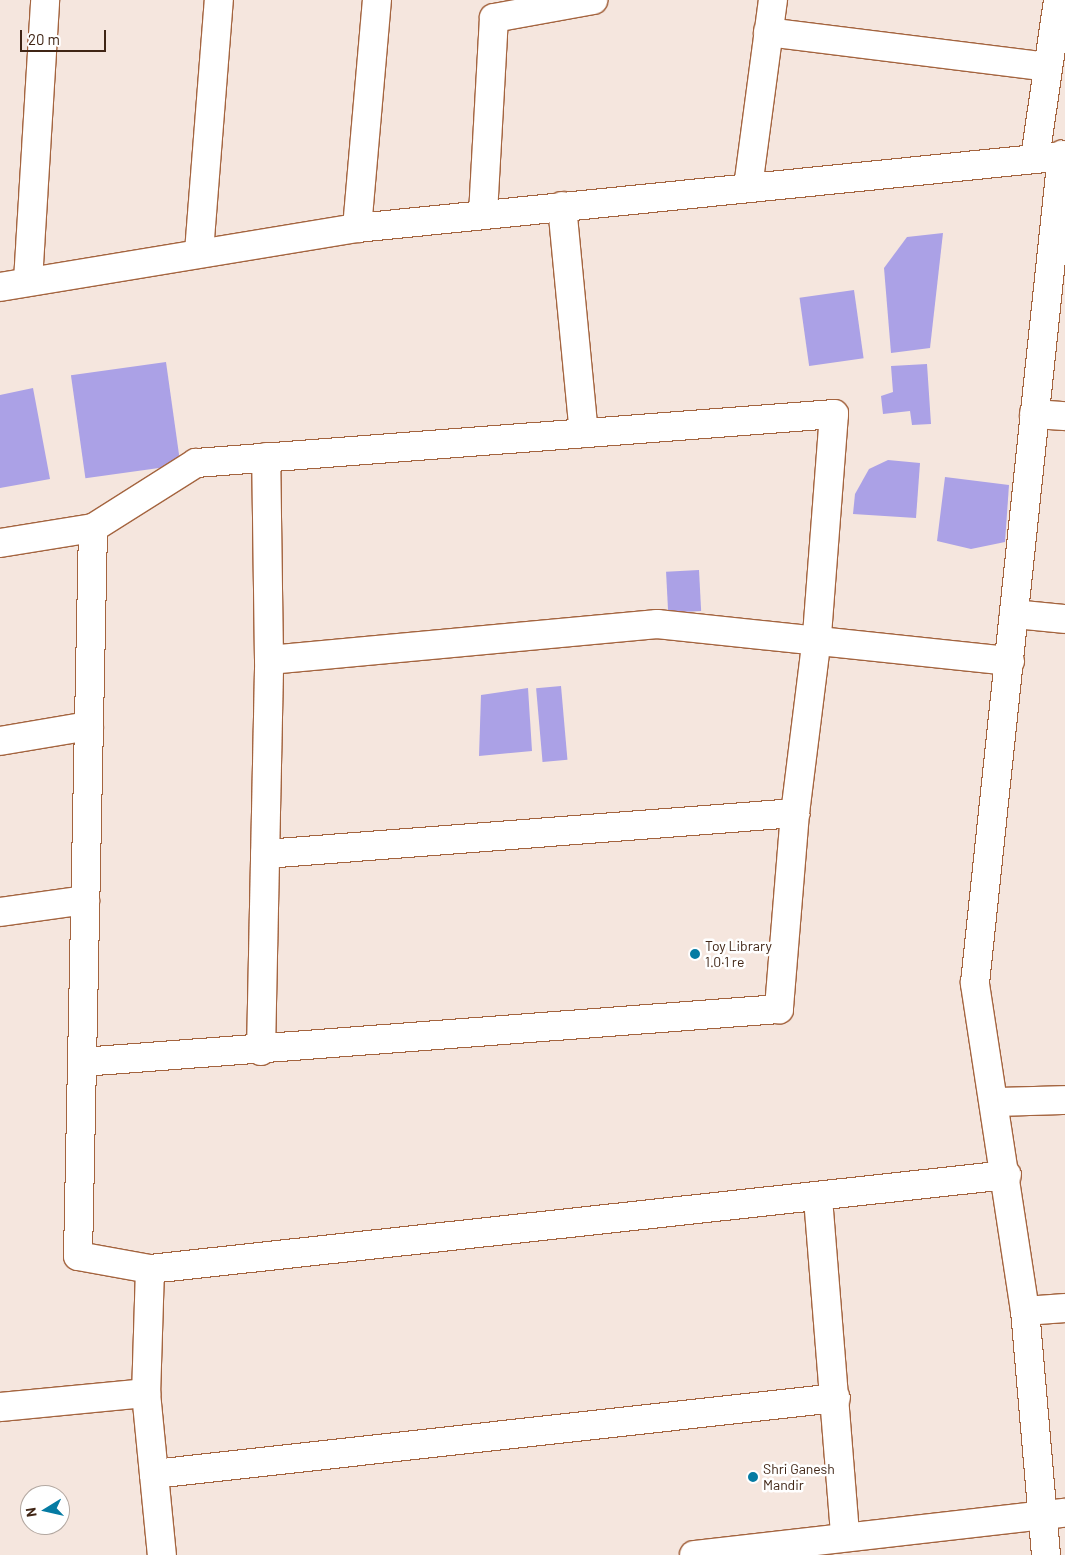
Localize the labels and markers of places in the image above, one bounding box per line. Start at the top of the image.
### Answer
place label: Toy Library 1.0·1 re [705,938,772,970]
marker: Toy Library 1.0·1 re [689,948,701,960]
place label: Shri Ganesh Mandir [763,1461,835,1494]
marker: Shri Ganesh Mandir [747,1471,759,1483]

